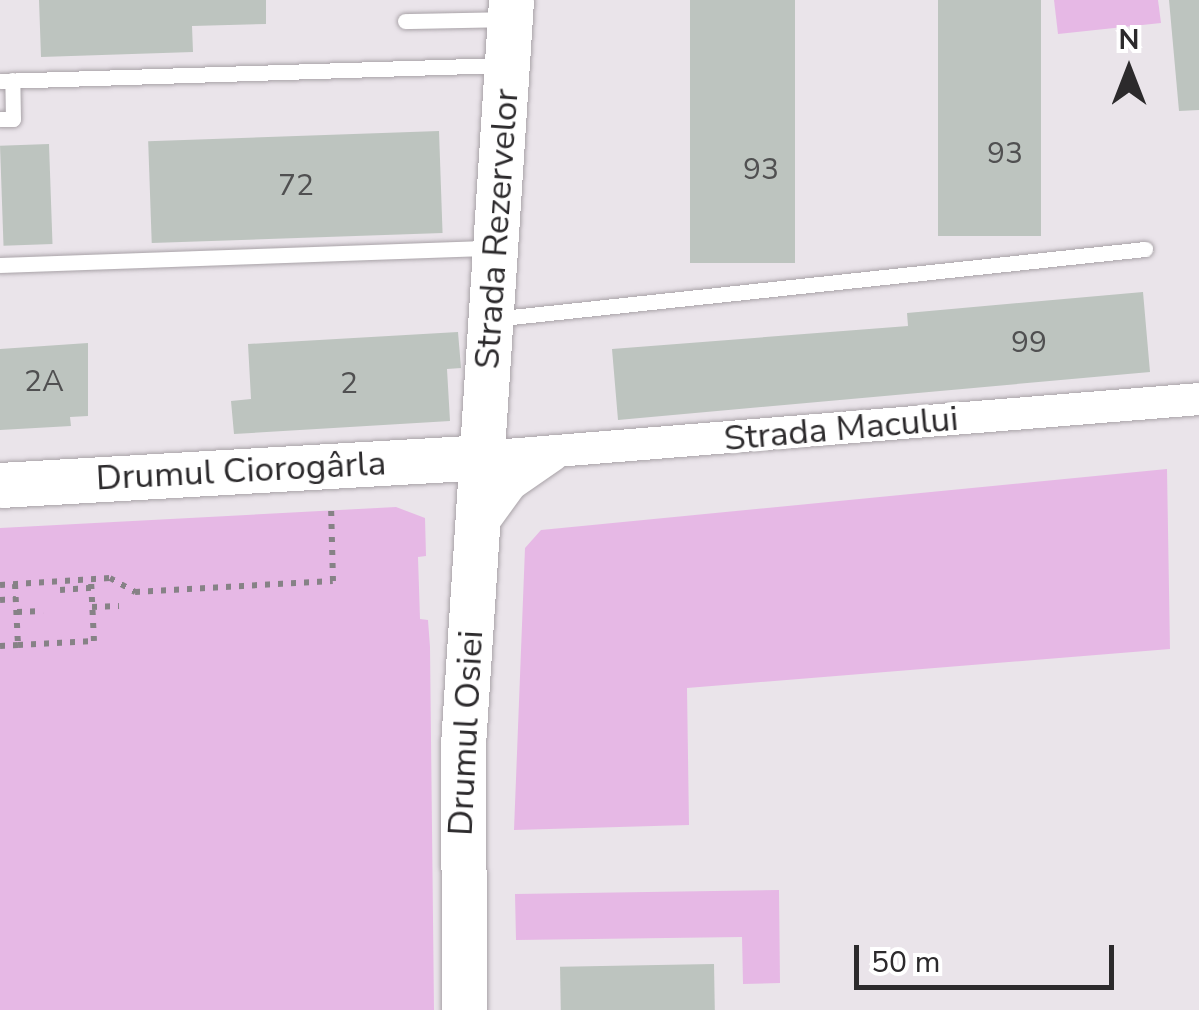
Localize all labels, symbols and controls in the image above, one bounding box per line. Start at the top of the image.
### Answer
north arrow [1079,20,1179,120]
text: N [1119,21,1139,59]
street label: Strada Rezervelor [466,88,528,370]
house number: 93 [987,136,1023,172]
house number: 93 [743,152,779,188]
house number: 72 [278,168,314,204]
house number: 99 [1011,325,1047,361]
house number: 2A [24,364,64,400]
house number: 2 [340,366,358,402]
street label: Strada Macului [722,398,960,460]
street label: Drumul Ciorogârla [95,442,387,500]
street label: Drumul Osiei [440,629,492,837]
scale bar [859,925,1119,987]
text: 50 m [871,942,940,983]

